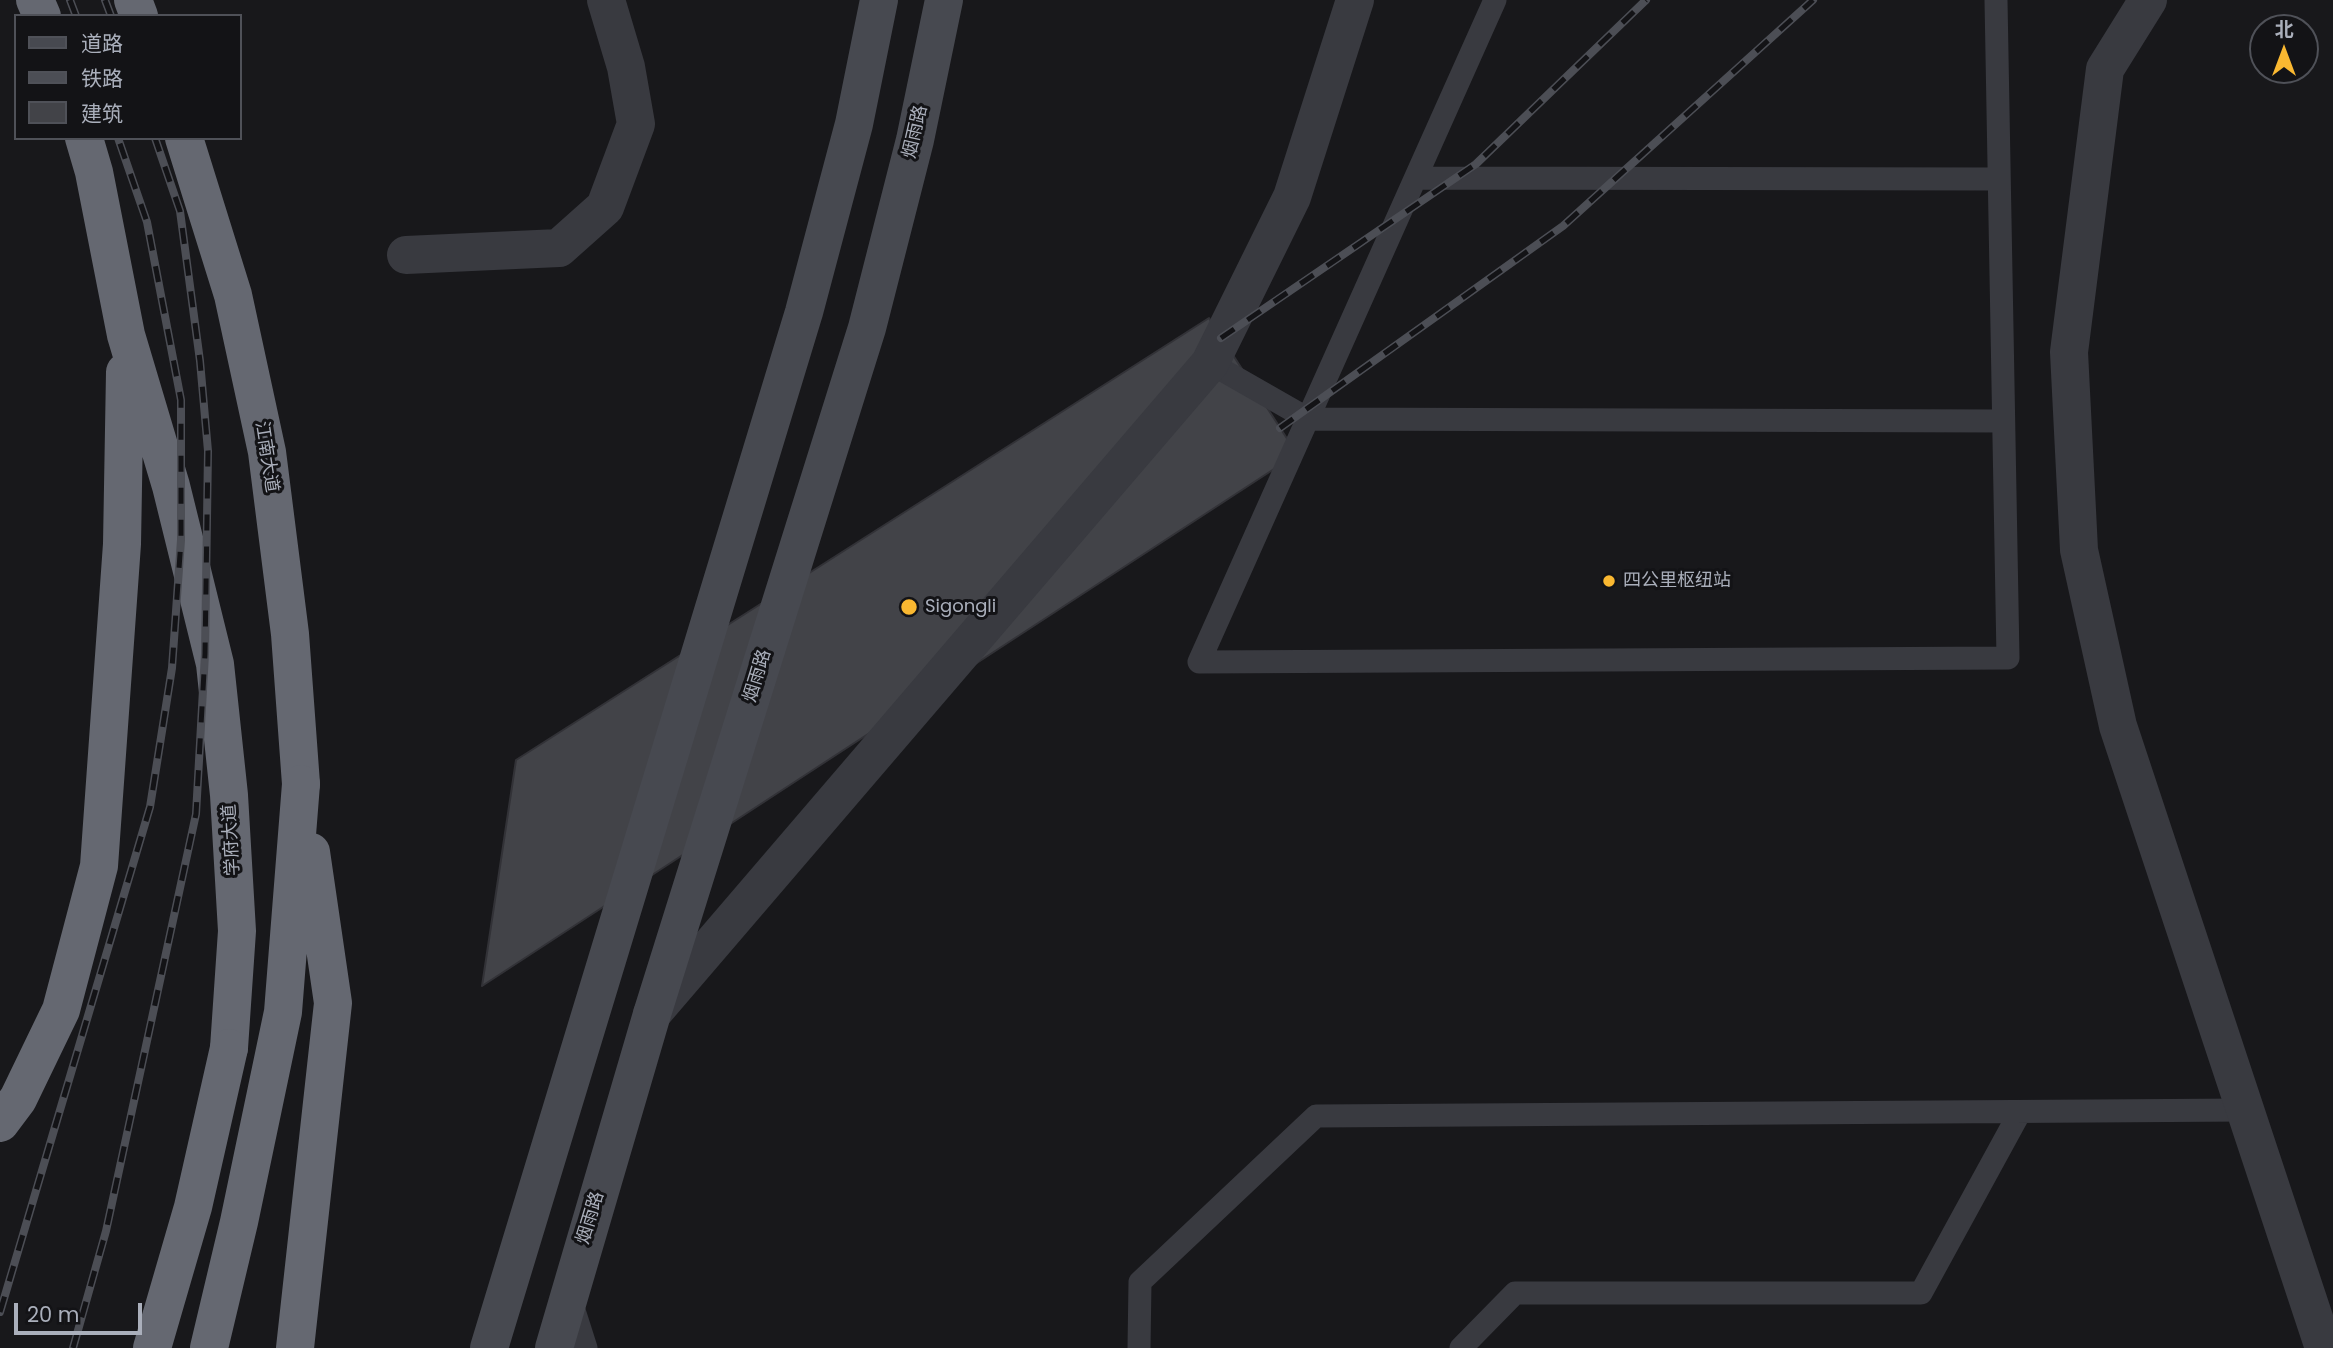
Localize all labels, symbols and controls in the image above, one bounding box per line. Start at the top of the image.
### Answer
legend [14,14,242,140]
north arrow [2249,14,2319,84]
text: 北 [2274,16,2294,43]
text: 道路 [81,29,123,58]
text: 铁路 [81,64,123,93]
text: 建筑 [81,99,123,128]
street label: 烟雨路 [899,103,933,161]
street label: 江南大道 [250,420,282,494]
place label: 四公里枢纽站 [1623,570,1731,592]
marker: 四公里枢纽站 [1601,573,1617,589]
place label: Sigongli [925,596,996,618]
marker: Sigongli [899,597,919,617]
street label: 烟雨路 [740,647,776,705]
street label: 学府大道 [219,803,245,877]
street label: 烟雨路 [573,1189,609,1247]
scale bar [18,1288,145,1332]
text: 20 m [27,1300,80,1329]

